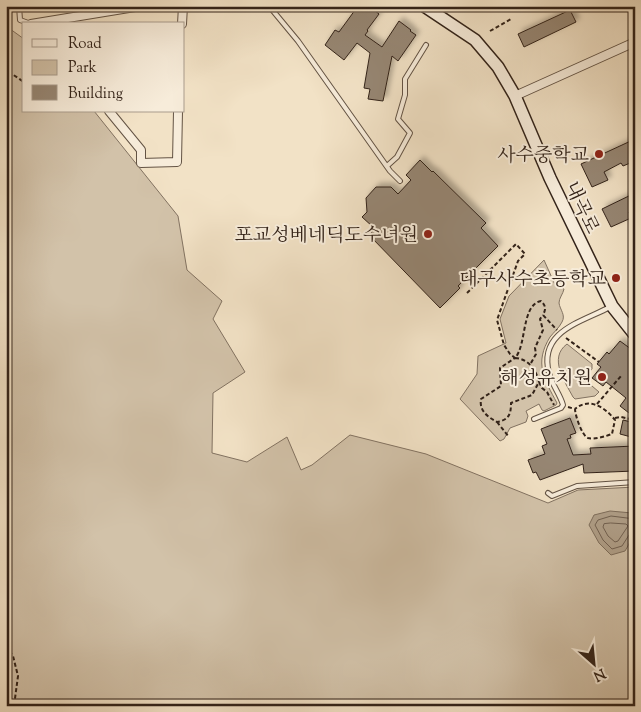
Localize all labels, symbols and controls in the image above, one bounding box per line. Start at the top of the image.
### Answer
legend [22,22,185,112]
text: Road [68,34,102,55]
text: Park [68,58,97,79]
text: Building [68,84,123,105]
place label: 사수중학교 [497,143,589,170]
marker: 사수중학교 [593,148,605,160]
street label: 내곡로 [557,177,605,239]
place label: 포교성베네딕도수녀원 [234,223,418,250]
marker: 포교성베네딕도수녀원 [422,228,434,240]
place label: 대구사수초등학교 [459,267,606,294]
marker: 대구사수초등학교 [610,272,622,284]
place label: 해성유치원 [500,366,592,393]
marker: 해성유치원 [596,371,608,383]
north arrow [568,640,618,690]
text: N [589,662,609,685]

